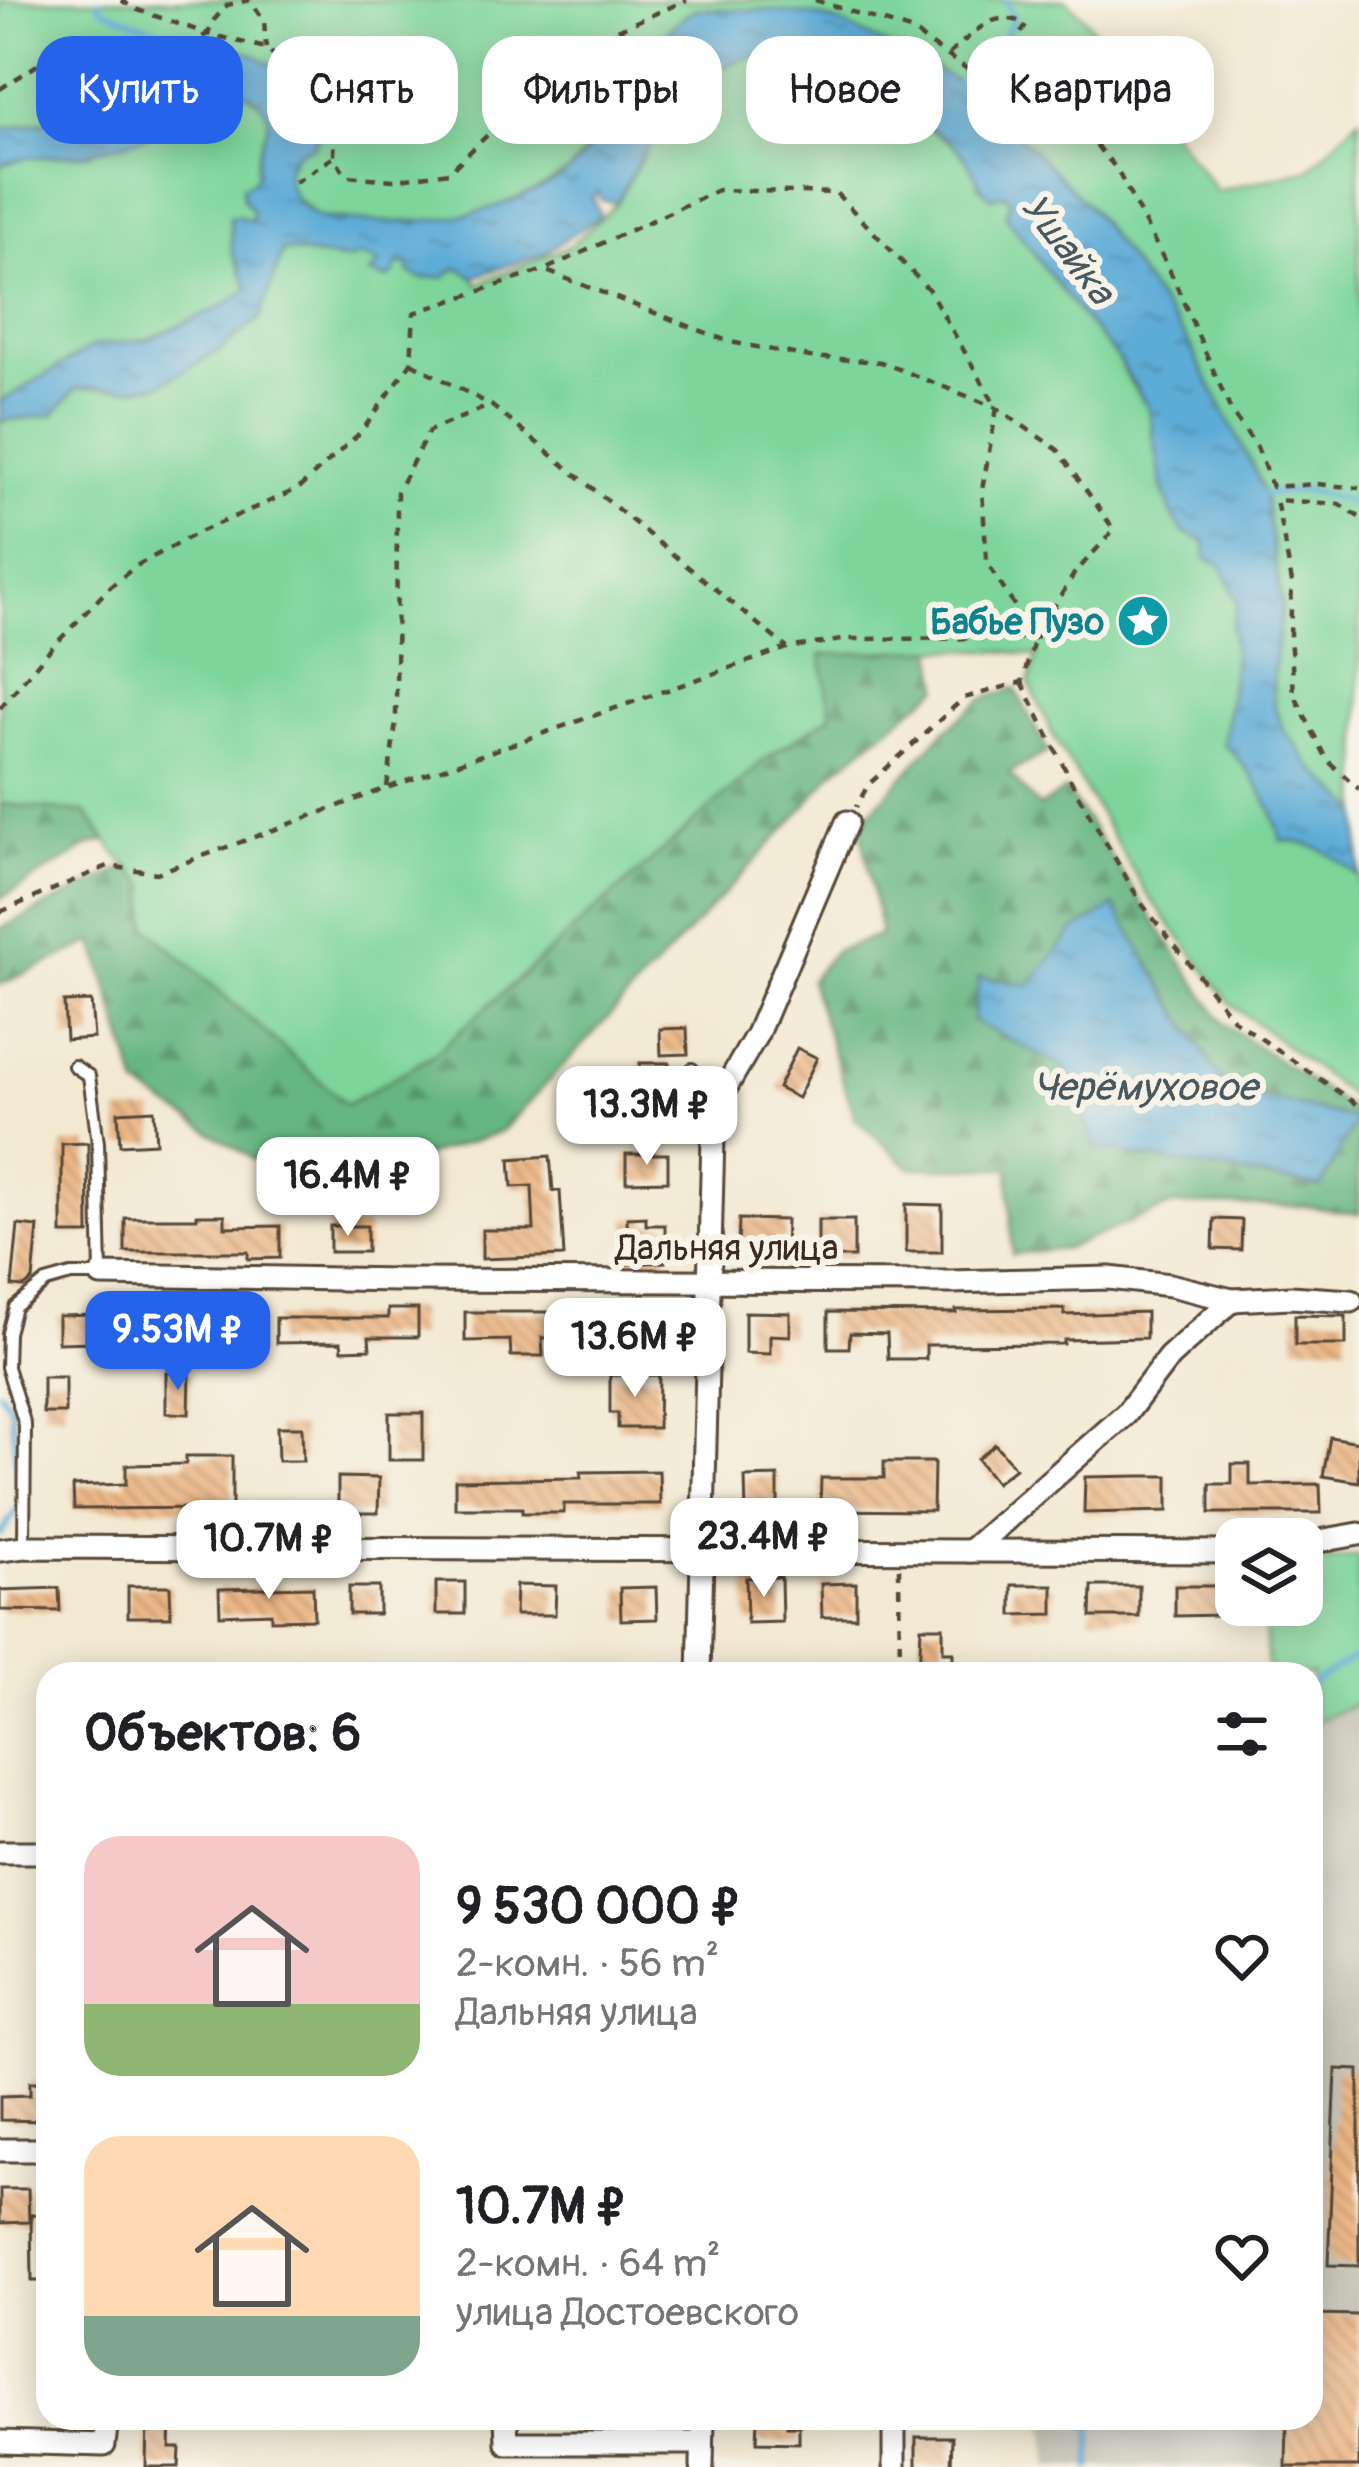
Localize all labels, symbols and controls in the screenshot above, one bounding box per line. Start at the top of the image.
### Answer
chip: Купить [36,36,243,144]
chip: Снять [267,36,458,144]
chip: Фильтры [482,36,722,144]
chip: Новое [746,36,943,144]
chip: Квартира [967,36,1214,144]
water label: Ушайка [1010,184,1126,315]
place icon: Бабье Пузо [1115,593,1171,649]
place label: Бабье Пузо [930,600,1104,645]
water label: Черёмуховое [1033,1063,1261,1112]
pin: 13.3M ₽ [536,1066,758,1168]
text: 13.3M ₽ [583,1080,711,1129]
pin: 16.4M ₽ [237,1137,459,1239]
text: 16.4M ₽ [283,1151,413,1200]
street label: Дальняя улица [613,1226,839,1271]
pin: 9.53M ₽ [67,1291,289,1393]
pin: 13.6M ₽ [524,1298,746,1400]
text: 9.53M ₽ [112,1305,244,1354]
text: 13.6M ₽ [571,1312,699,1361]
pin: 23.4M ₽ [653,1498,875,1600]
pin: 10.7M ₽ [158,1500,380,1602]
text: 23.4M ₽ [697,1512,831,1561]
text: 10.7M ₽ [203,1514,335,1563]
map controls [1215,1518,1323,1626]
button: layers [1215,1518,1323,1626]
icon: filters [1209,1701,1275,1767]
text: Объектов: 6 [84,1702,361,1766]
text: 9 530 000 ₽ [456,1875,742,1939]
icon: home [180,1884,324,2028]
icon: heart [1209,1923,1275,1989]
text: 2-комн. · 56 m² [456,1939,719,1988]
text: Дальняя улица [456,1988,698,2037]
text: 10.7M ₽ [456,2175,627,2239]
icon: home [180,2184,324,2328]
icon: heart [1209,2223,1275,2289]
text: 2-комн. · 64 m² [456,2239,720,2288]
text: улица Достоевского [456,2288,799,2337]

